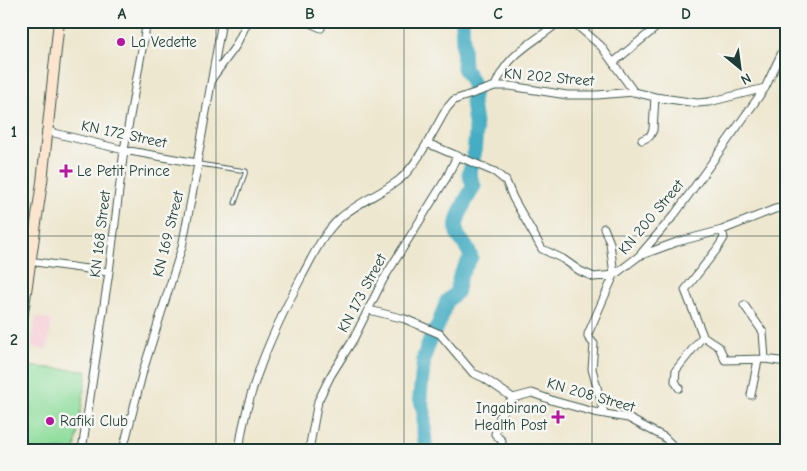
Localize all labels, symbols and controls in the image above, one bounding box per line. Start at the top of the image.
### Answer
text: A [118,5,127,23]
text: B [305,5,315,23]
text: C [493,5,503,23]
text: D [681,5,691,23]
place label: La Vedette [131,33,197,51]
marker: La Vedette [115,36,127,48]
north arrow [714,42,764,92]
street label: KN 202 Street [503,64,596,90]
text: N [738,69,754,89]
street label: KN 172 Street [80,116,169,152]
text: 1 [11,123,17,141]
place label: Le Petit Prince [77,162,170,180]
marker: Le Petit Prince [59,164,73,178]
street label: KN 200 Street [615,175,688,258]
street label: KN 169 Street [149,188,188,279]
street label: KN 168 Street [86,189,114,279]
street label: KN 173 Street [334,250,391,335]
text: 2 [10,331,18,349]
street label: KN 208 Street [545,374,638,416]
place label: Ingabirano Health Post [474,399,548,434]
marker: Ingabirano Health Post [551,410,565,424]
place label: Rafiki Club [60,412,128,430]
marker: Rafiki Club [44,415,56,427]

